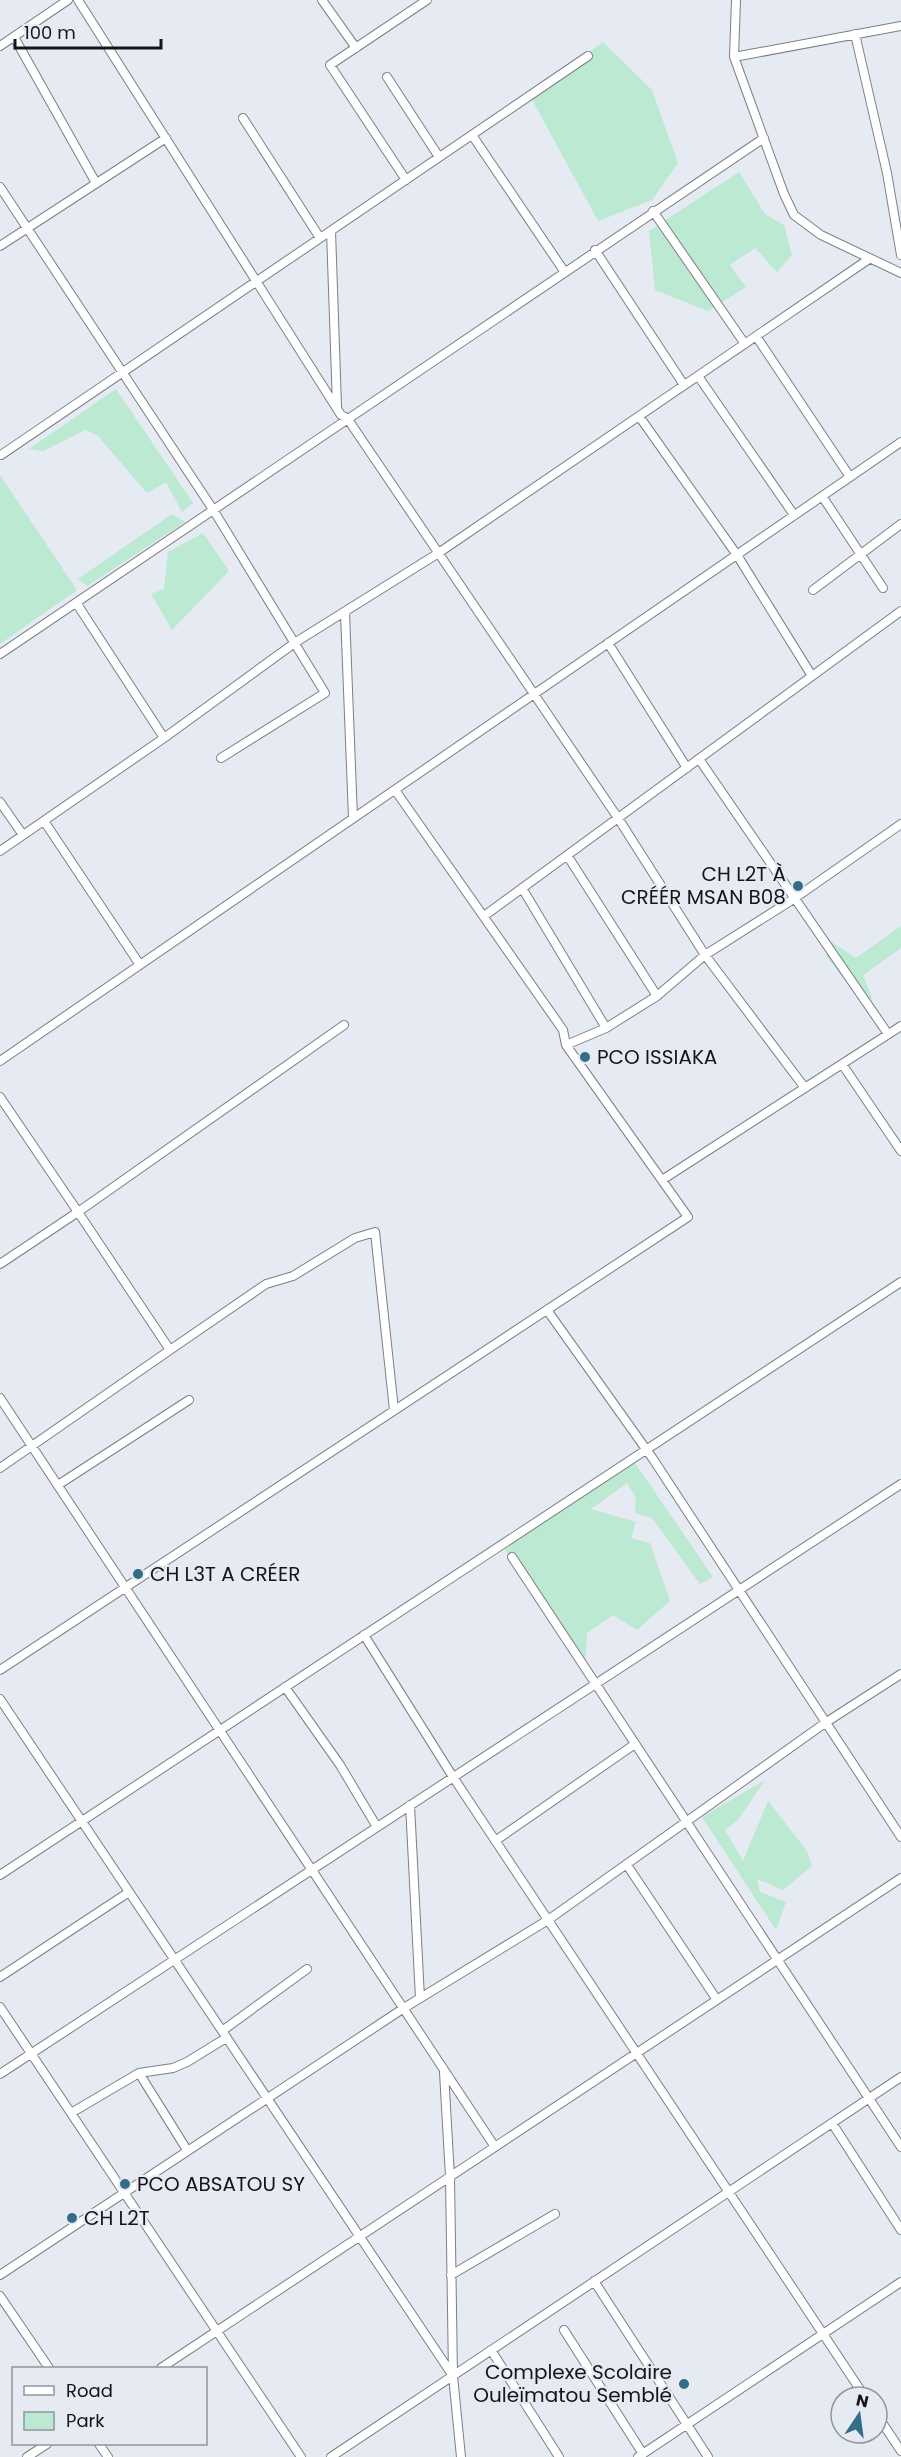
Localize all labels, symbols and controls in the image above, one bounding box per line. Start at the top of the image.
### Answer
scale bar [15,12,160,50]
text: 100 m [24,20,76,45]
place label: CH L2T À CRÉÉR MSAN B08 [621,860,786,911]
marker: CH L2T À CRÉÉR MSAN B08 [791,879,805,893]
place label: PCO ISSIAKA [597,1043,717,1071]
marker: PCO ISSIAKA [578,1050,592,1064]
place label: CH L3T A CRÉER [150,1560,300,1588]
marker: CH L3T A CRÉER [131,1567,145,1581]
place label: PCO ABSATOU SY [137,2170,305,2198]
marker: PCO ABSATOU SY [118,2177,132,2191]
place label: CH L2T [84,2204,150,2232]
marker: CH L2T [65,2211,79,2225]
place label: Complexe Scolaire Ouleïmatou Semblé [473,2358,672,2409]
legend [12,2367,207,2445]
marker: Complexe Scolaire Ouleïmatou Semblé [677,2377,691,2391]
text: Road [66,2378,113,2403]
north arrow [829,2385,889,2445]
text: N [854,2388,871,2413]
text: Park [66,2408,105,2433]

